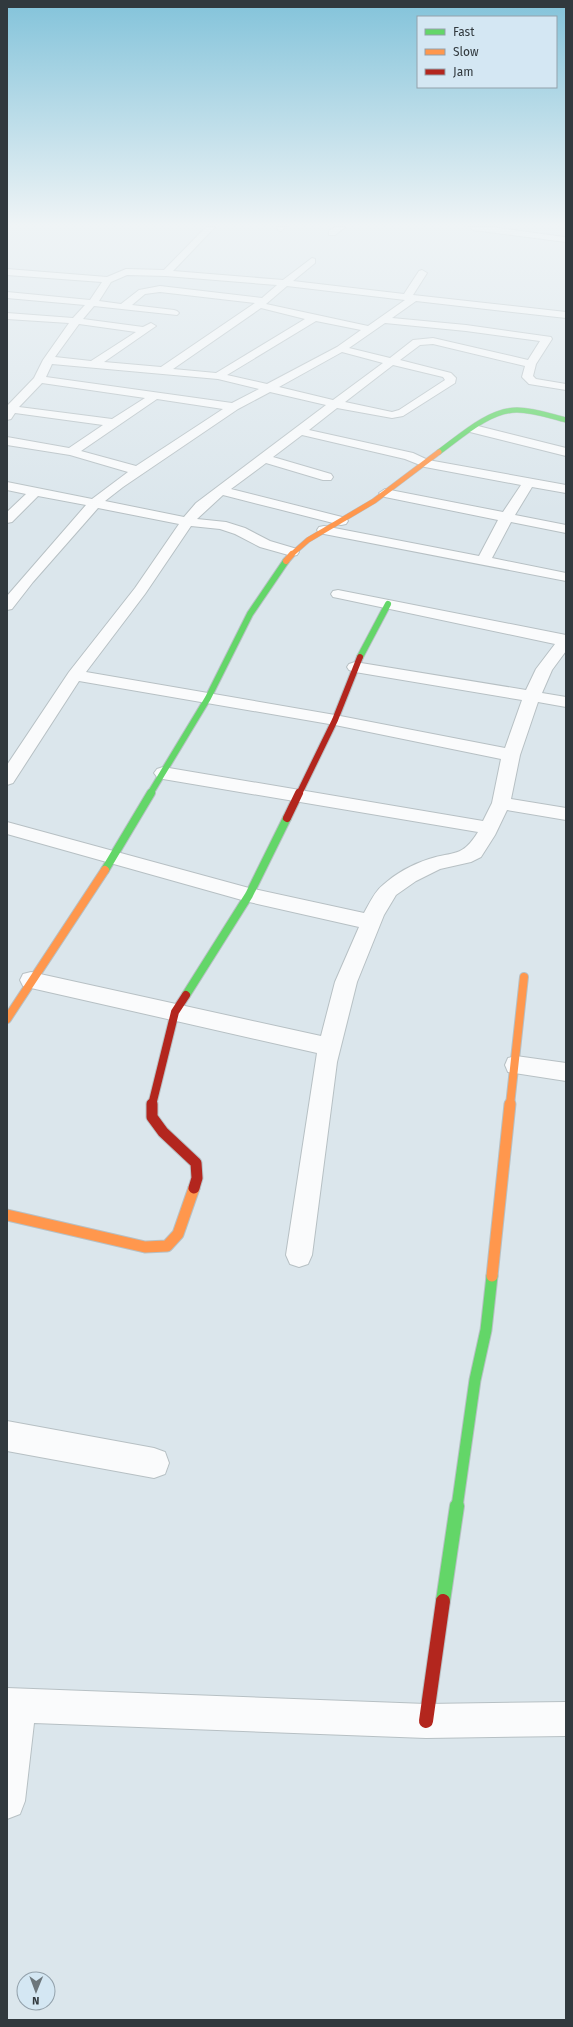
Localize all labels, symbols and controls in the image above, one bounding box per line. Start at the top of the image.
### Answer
legend [417,16,557,88]
text: Fast [453,25,475,39]
text: Slow [453,45,479,59]
text: Jam [453,65,473,79]
north arrow [16,1971,56,2011]
text: N [32,1994,40,2007]

